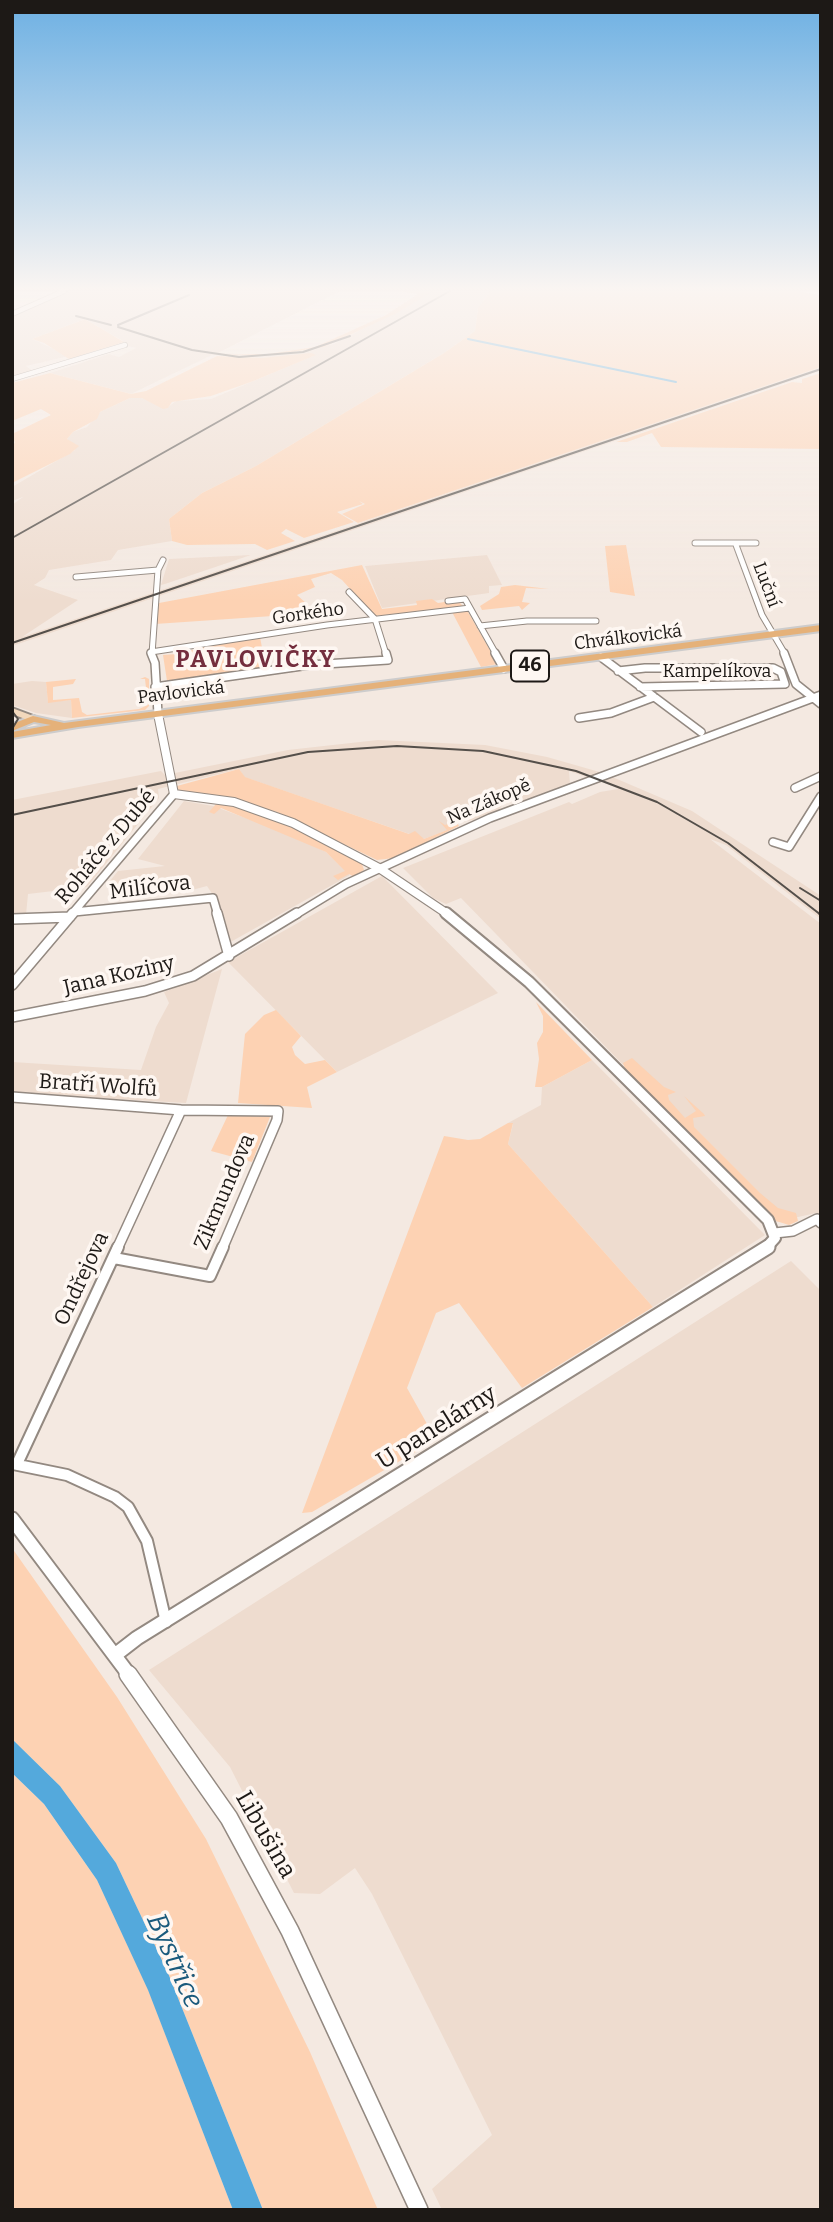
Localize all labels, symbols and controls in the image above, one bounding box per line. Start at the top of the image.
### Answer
street label: Luční [748,559,784,611]
street label: Gorkého [271,598,345,630]
street label: Chválkovická [573,621,683,655]
district label: PAVLOVIČKY [177,647,335,675]
road number: 46 [511,650,549,681]
street label: Kampelíkova [663,661,771,683]
street label: Pavlovická [136,677,226,709]
street label: Na Zákopě [444,775,534,829]
street label: Roháče z Dubé [51,785,161,909]
street label: Milíčova [108,871,192,905]
street label: Jana Koziny [61,951,177,1001]
street label: Bratří Wolfů [38,1069,158,1103]
street label: Zikmundova [189,1130,261,1254]
street label: Ondřejova [49,1228,115,1330]
street label: U panelárny [372,1380,502,1476]
street label: Libušina [229,1786,301,1884]
water label: Bystřice [138,1908,210,2014]

